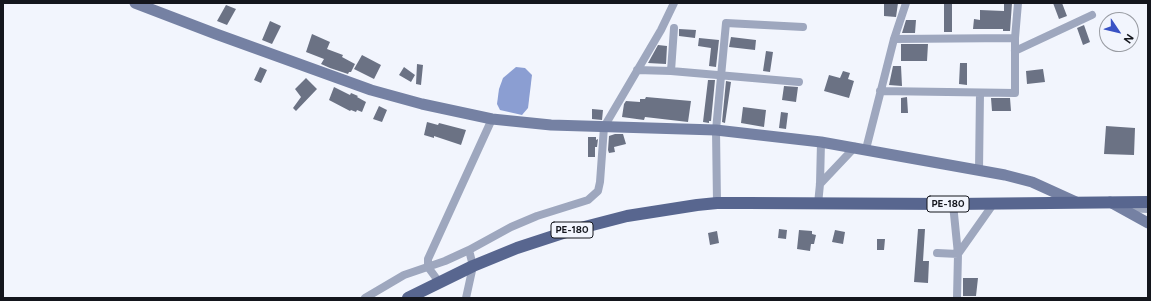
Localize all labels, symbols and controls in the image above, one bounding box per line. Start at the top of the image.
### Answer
north arrow [1099,12,1139,52]
text: N [1121,31,1136,46]
road number: PE-180 [927,196,969,212]
road number: PE-180 [551,222,593,238]

